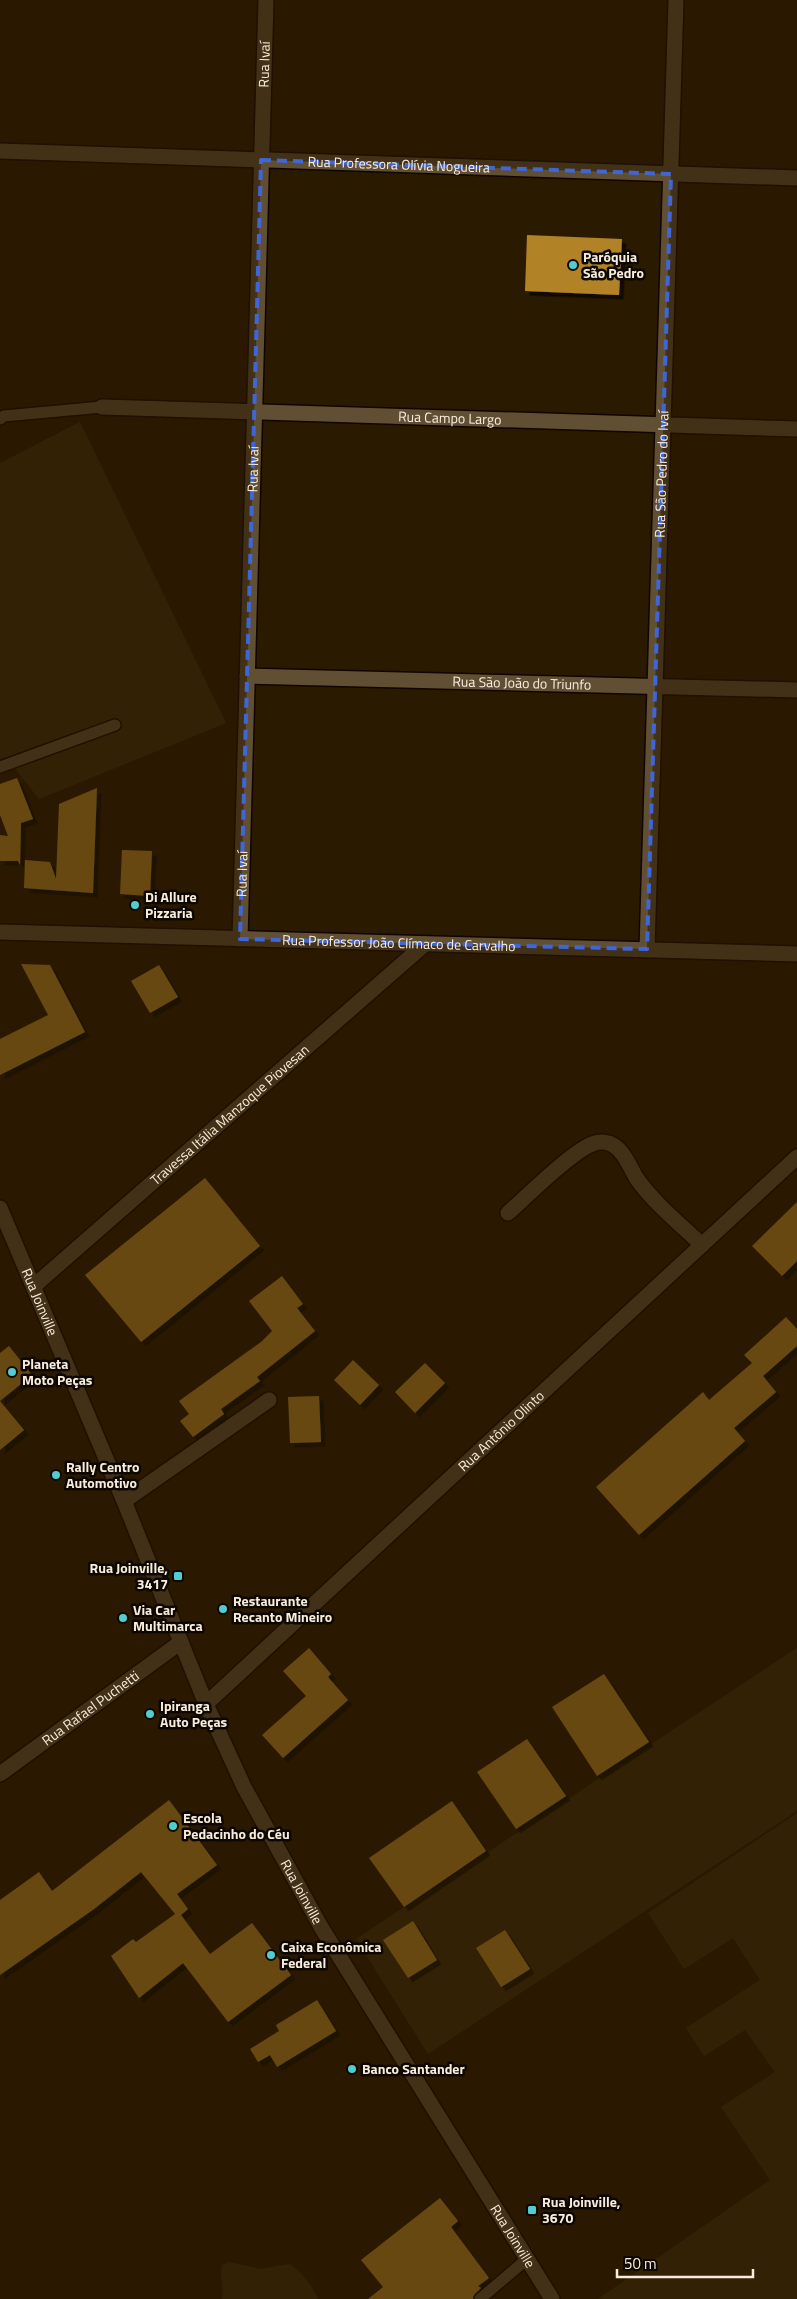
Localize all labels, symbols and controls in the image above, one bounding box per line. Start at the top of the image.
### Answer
street label: Rua Ivaí [253,40,275,88]
street label: Rua Professora Olívia Nogueira [307,150,490,178]
place label: Paróquia São Pedro [583,246,644,283]
marker: Paróquia São Pedro [567,259,579,271]
street label: Rua Campo Largo [398,405,502,430]
street label: Rua São Pedro do Ivaí [649,409,673,538]
street label: Rua Ivaí [241,445,264,493]
street label: Rua São João do Triunfo [452,670,592,695]
street label: Rua Ivaí [230,850,252,897]
place label: Di Allure Pizzaria [145,886,197,923]
marker: Di Allure Pizzaria [129,899,141,911]
street label: Rua Professor João Clímaco de Carvalho [282,929,516,956]
street label: Travessa Itália Manzoque Piovesan [145,1039,313,1190]
street label: Rua Joinville [17,1265,64,1339]
place label: Planeta Moto Peças [22,1353,93,1390]
marker: Planeta Moto Peças [6,1366,18,1378]
street label: Rua Antônio Olinto [453,1385,548,1476]
place label: Rally Centro Automotivo [66,1456,140,1493]
marker: Rally Centro Automotivo [50,1469,62,1481]
place label: Rua Joinville, 3417 [89,1557,168,1594]
marker: Rua Joinville, 3417 [172,1570,184,1582]
place label: Restaurante Recanto Mineiro [233,1590,332,1627]
place label: Via Car Multimarca [133,1599,203,1636]
marker: Restaurante Recanto Mineiro [217,1603,229,1615]
marker: Via Car Multimarca [117,1612,129,1624]
street label: Rua Rafael Puchetti [37,1665,143,1750]
place label: Ipiranga Auto Peças [160,1695,228,1732]
marker: Ipiranga Auto Peças [144,1708,156,1720]
place label: Escola Pedacinho do Céu [183,1807,290,1844]
marker: Escola Pedacinho do Céu [167,1820,179,1832]
street label: Rua Joinville [276,1855,328,1928]
place label: Caixa Econômica Federal [281,1936,382,1973]
marker: Caixa Econômica Federal [265,1949,277,1961]
place label: Banco Santander [362,2058,465,2079]
marker: Banco Santander [346,2063,358,2075]
place label: Rua Joinville, 3670 [542,2191,621,2228]
street label: Rua Joinville [486,2200,541,2272]
marker: Rua Joinville, 3670 [526,2204,538,2216]
scale bar [617,2246,753,2278]
text: 50 m [624,2252,657,2275]

